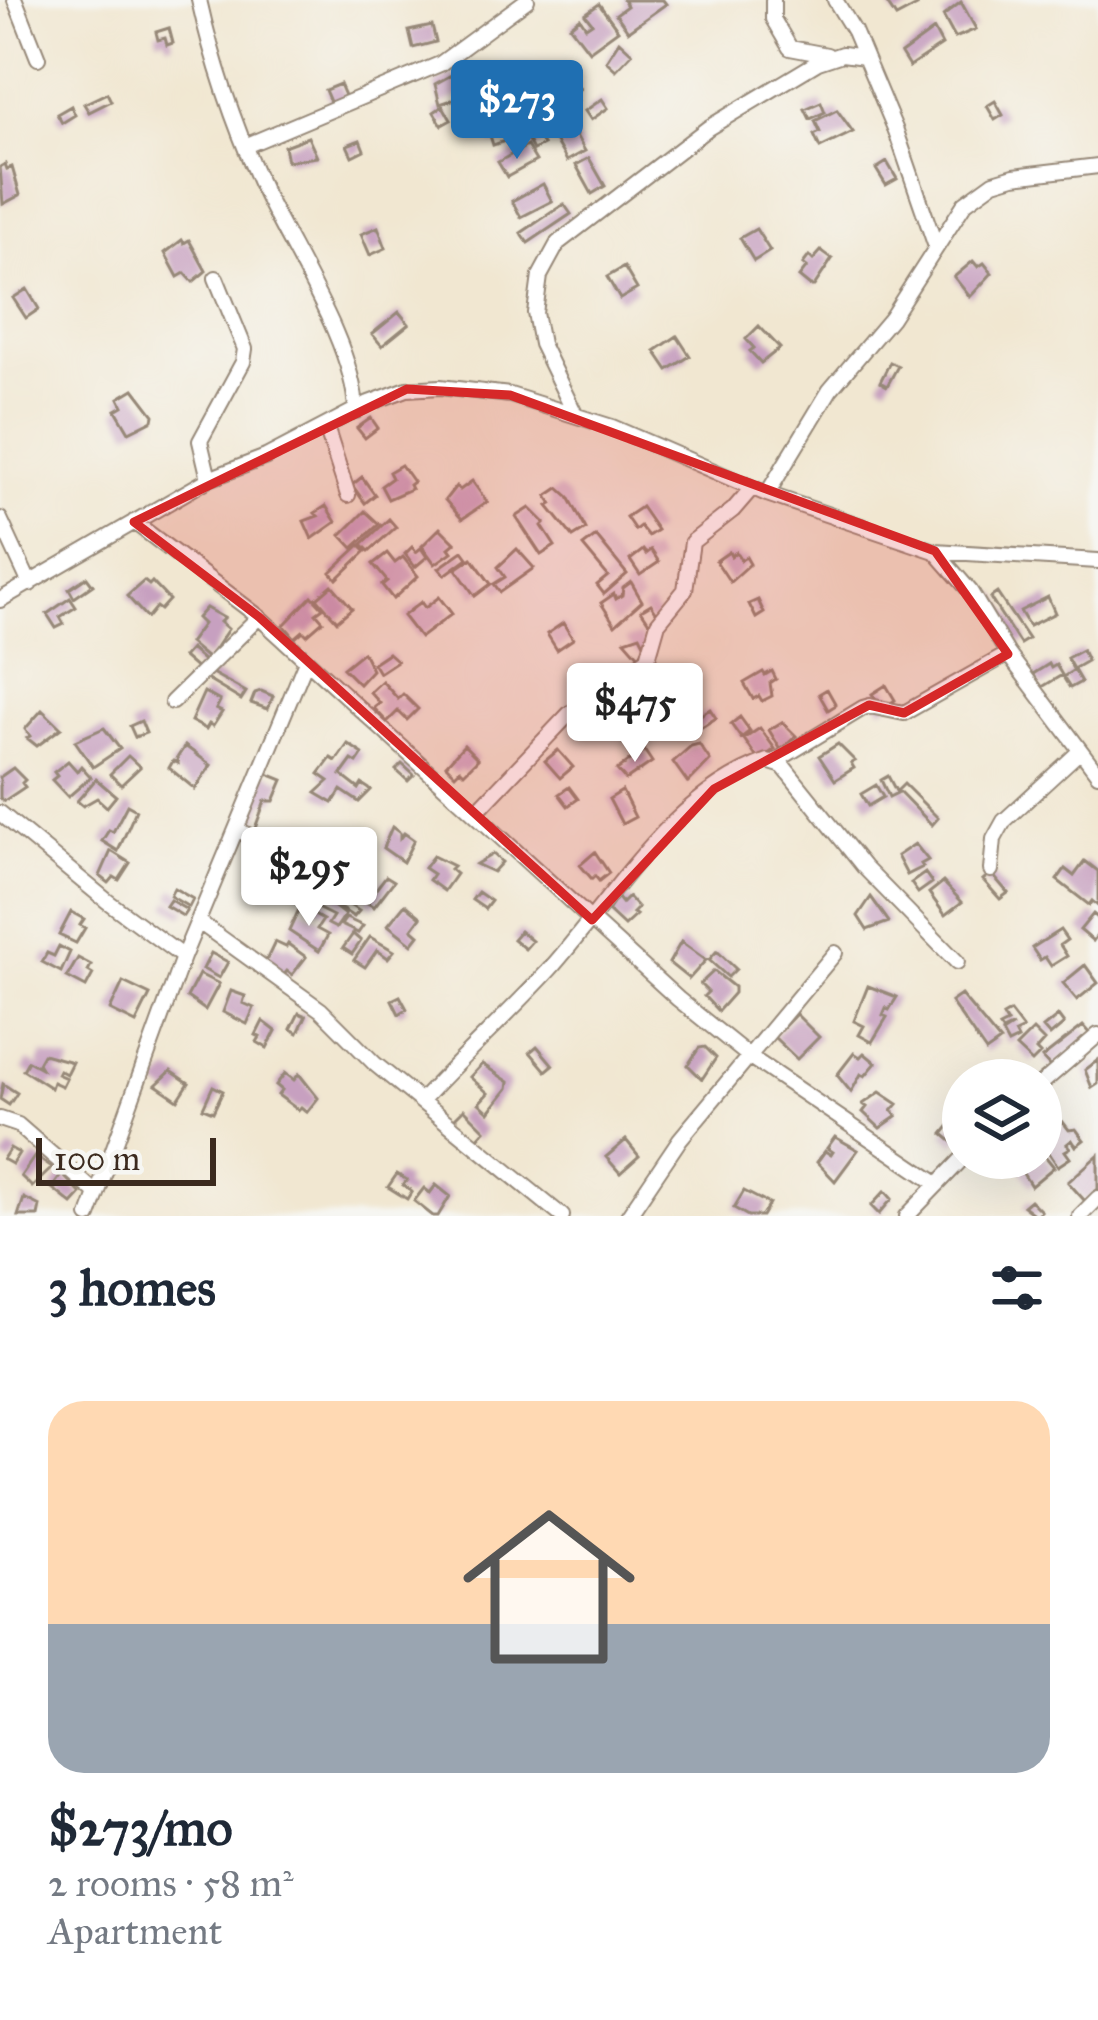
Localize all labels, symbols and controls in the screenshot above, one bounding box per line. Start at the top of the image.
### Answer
pin: $273 [446,60,588,162]
text: $273 [478,75,556,123]
pin: $475 [564,663,706,765]
text: $475 [594,678,676,726]
pin: $295 [238,827,380,929]
text: $295 [268,842,350,890]
map controls [942,1059,1062,1179]
button: layers [942,1059,1062,1179]
scale bar [36,1132,216,1185]
text: 100 m [54,1139,140,1179]
icon: filters [984,1255,1050,1321]
text: 3 homes [48,1257,216,1319]
icon: home [441,1479,657,1695]
text: $273/mo [48,1797,232,1859]
text: 2 rooms · 58 m² [48,1859,294,1907]
text: Apartment [48,1907,222,1955]

